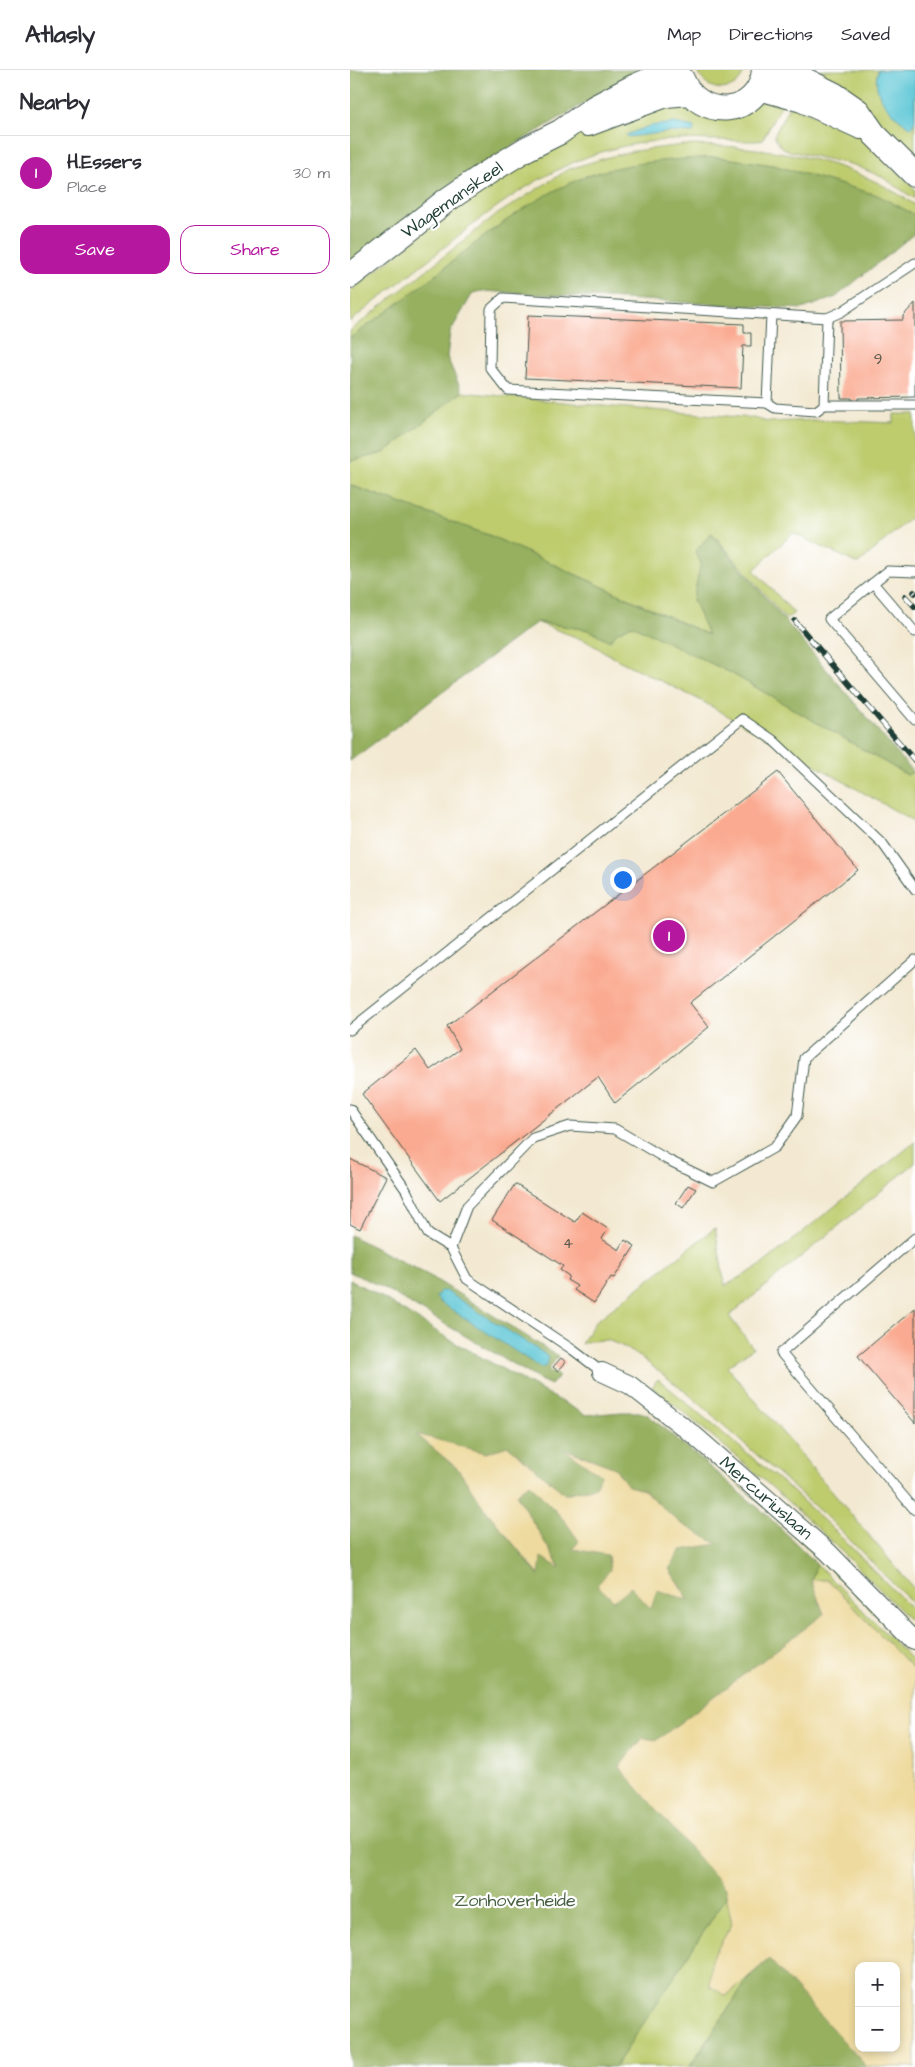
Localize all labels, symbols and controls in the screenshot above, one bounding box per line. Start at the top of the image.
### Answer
text: Atlasly [25,18,95,52]
text: Map [667,22,701,47]
text: Directions [729,22,813,47]
text: Saved [841,22,890,47]
text: Nearby [20,88,90,117]
text: H.Essers [67,149,142,176]
street label: Wagemanskeel [396,155,509,245]
text: 1 [35,162,37,184]
text: 30 m [293,162,330,184]
text: Place [67,176,107,198]
button: Save [20,225,170,274]
button: Share [180,225,330,274]
house number: 9 [874,349,882,370]
your location [610,867,636,893]
pin: 1 [653,917,685,955]
house number: 4 [563,1233,573,1254]
street label: Mercuriuslaan [714,1450,818,1546]
park label: Zonhoverheide [454,1888,576,1913]
map controls [855,1962,900,2052]
button: + [855,1962,900,2007]
button: − [855,2007,900,2052]

